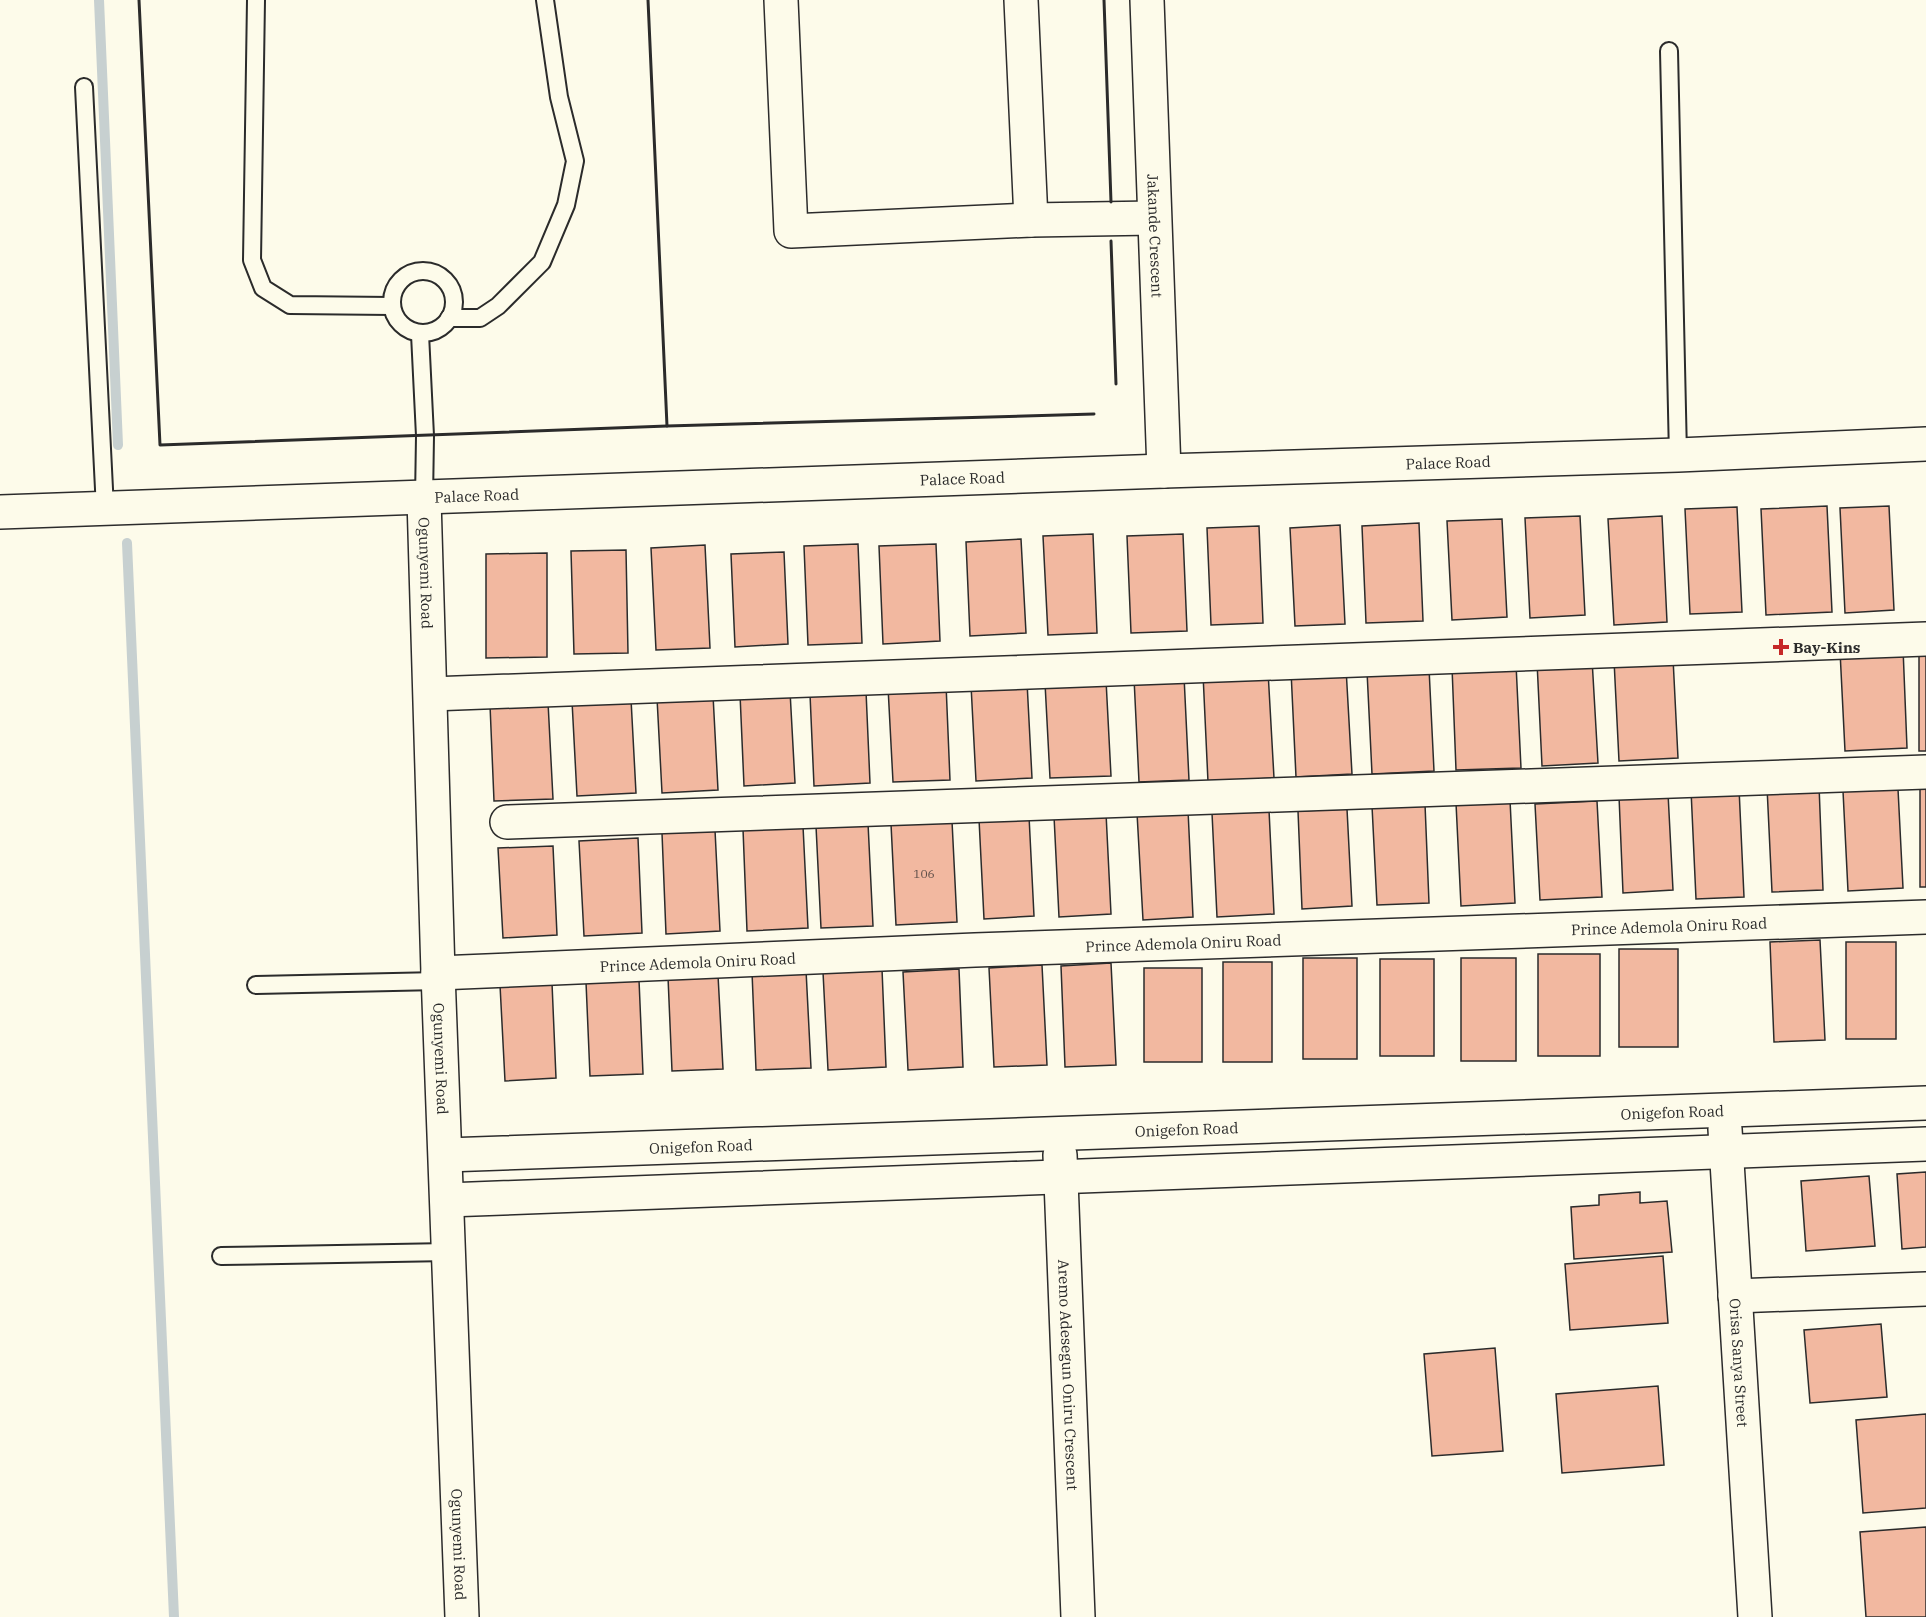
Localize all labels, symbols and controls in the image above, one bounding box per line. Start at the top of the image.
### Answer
street label: Jakande Crescent [1144,173,1167,298]
street label: Palace Road [1405,451,1491,473]
street label: Palace Road [920,467,1005,489]
street label: Palace Road [434,484,520,506]
street label: Ogunyemi Road [415,517,437,629]
place label: Bay-Kins [1793,638,1860,657]
marker: Bay-Kins [1774,640,1788,654]
house number: 106 [913,866,935,881]
street label: Prince Ademola Oniru Road [1571,913,1768,939]
street label: Prince Ademola Oniru Road [1085,930,1282,956]
street label: Prince Ademola Oniru Road [599,948,796,976]
street label: Ogunyemi Road [430,1002,453,1115]
street label: Onigefon Road [1620,1101,1724,1123]
street label: Onigefon Road [1134,1118,1239,1140]
street label: Onigefon Road [649,1135,753,1157]
street label: Aremo Adesegun Oniru Crescent [1055,1259,1083,1491]
street label: Orisa Sanya Street [1726,1297,1753,1428]
street label: Ogunyemi Road [448,1488,471,1601]

